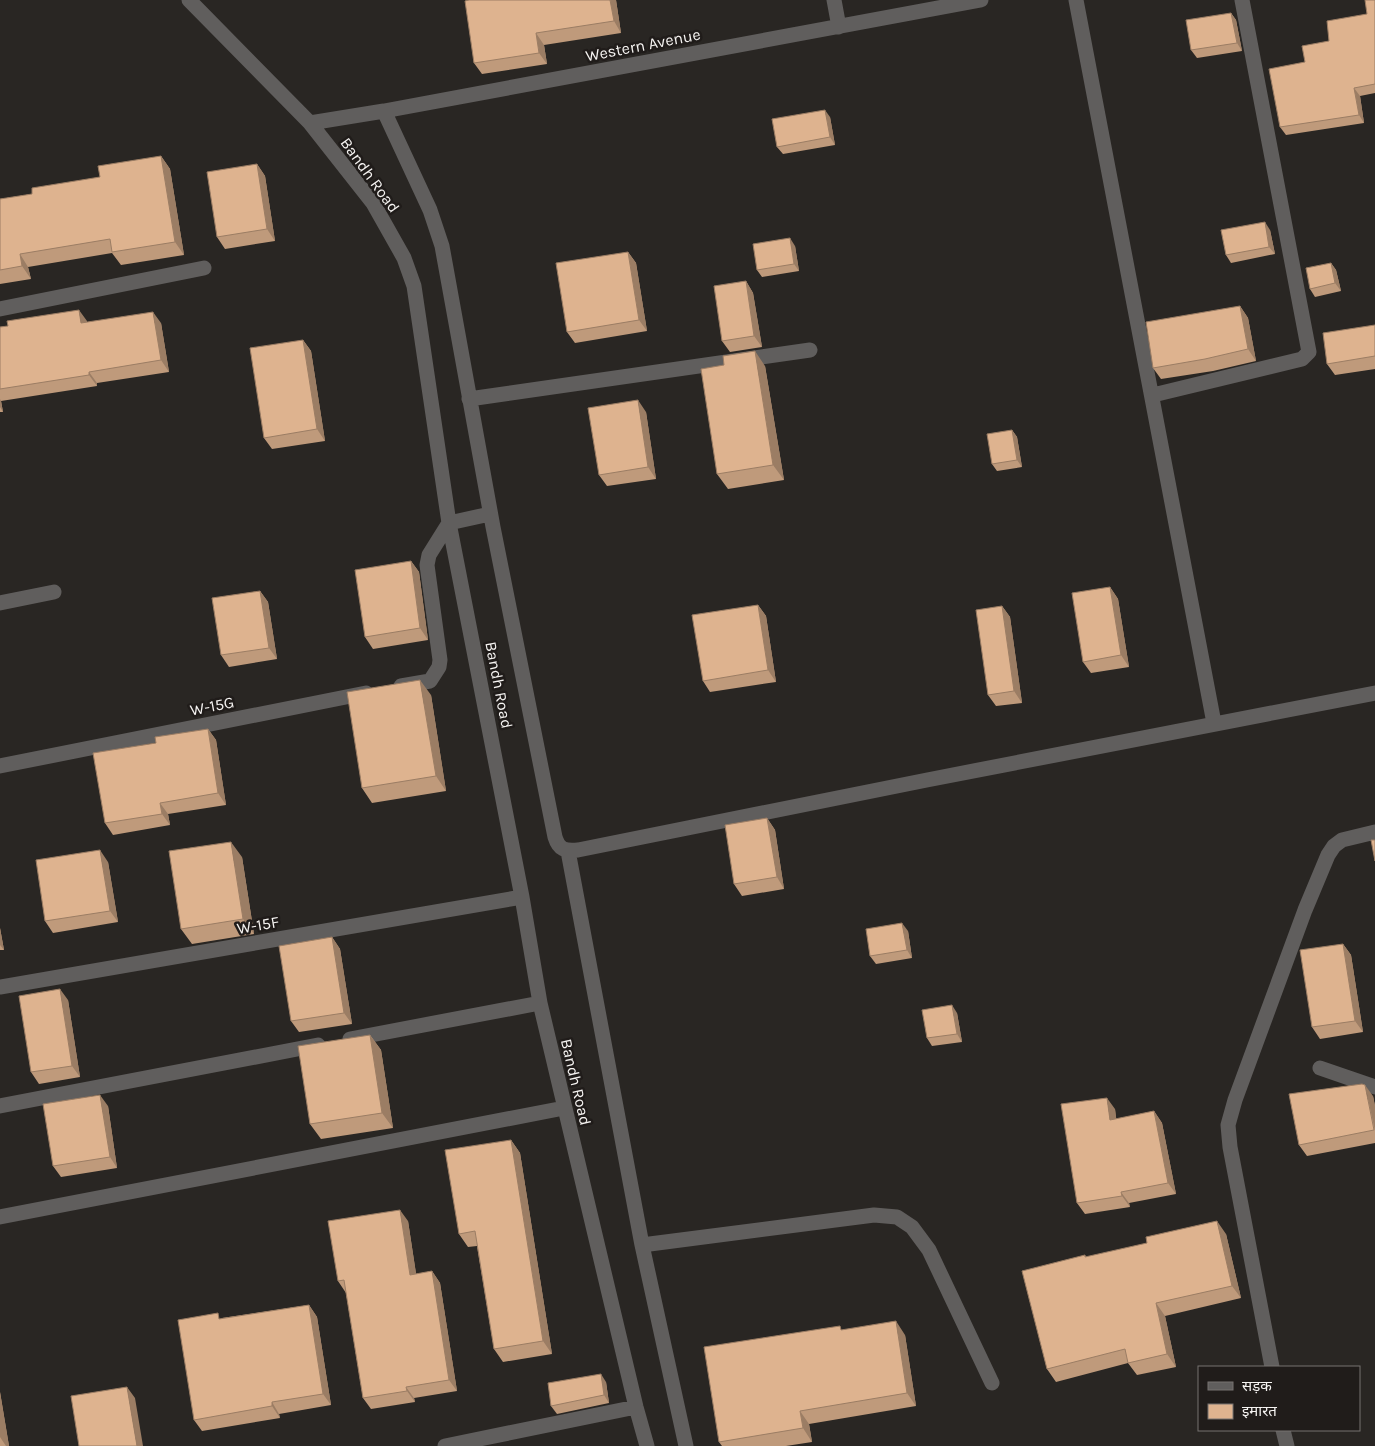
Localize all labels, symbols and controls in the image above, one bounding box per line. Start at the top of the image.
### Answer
street label: Western Avenue [584,25,702,65]
street label: Bandh Road [336,134,404,216]
street label: Bandh Road [481,640,517,730]
street label: W-15G [188,692,236,720]
street label: W-15F [235,912,281,938]
street label: Bandh Road [557,1037,595,1127]
legend [1198,1366,1360,1431]
text: सड़क [1242,1377,1272,1395]
text: इमारत [1242,1402,1277,1420]

